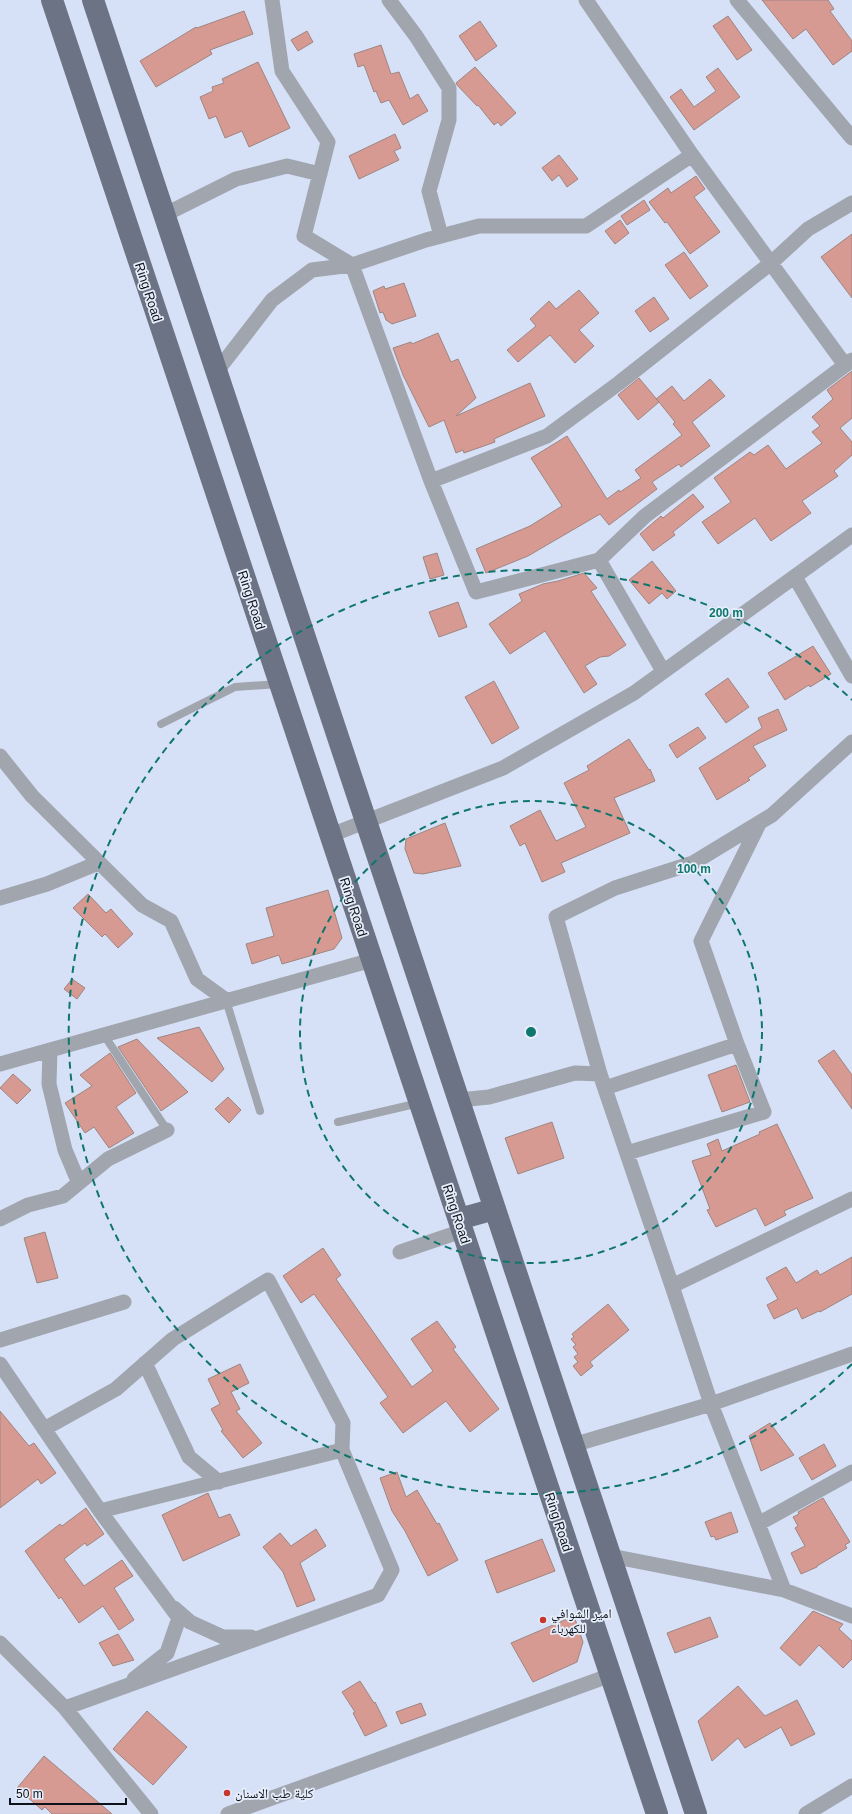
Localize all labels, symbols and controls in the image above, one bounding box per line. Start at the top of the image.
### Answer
street label: Ring Road [132,261,165,324]
street label: Ring Road [235,569,268,632]
text: 200 m [709,606,743,620]
text: 100 m [677,862,711,876]
street label: Ring Road [337,876,370,939]
centre of rings [524,1025,538,1039]
street label: Ring Road [440,1183,473,1246]
street label: Ring Road [542,1491,575,1554]
place label: امير الشوافي للكهرباء [551,1606,612,1637]
marker: امير الشوافي للكهرباء [538,1615,548,1625]
scale bar [10,1780,126,1806]
place label: كلية طب الاسنان [235,1786,314,1802]
text: 50 m [16,1787,43,1801]
marker: كلية طب الاسنان [222,1788,232,1798]

